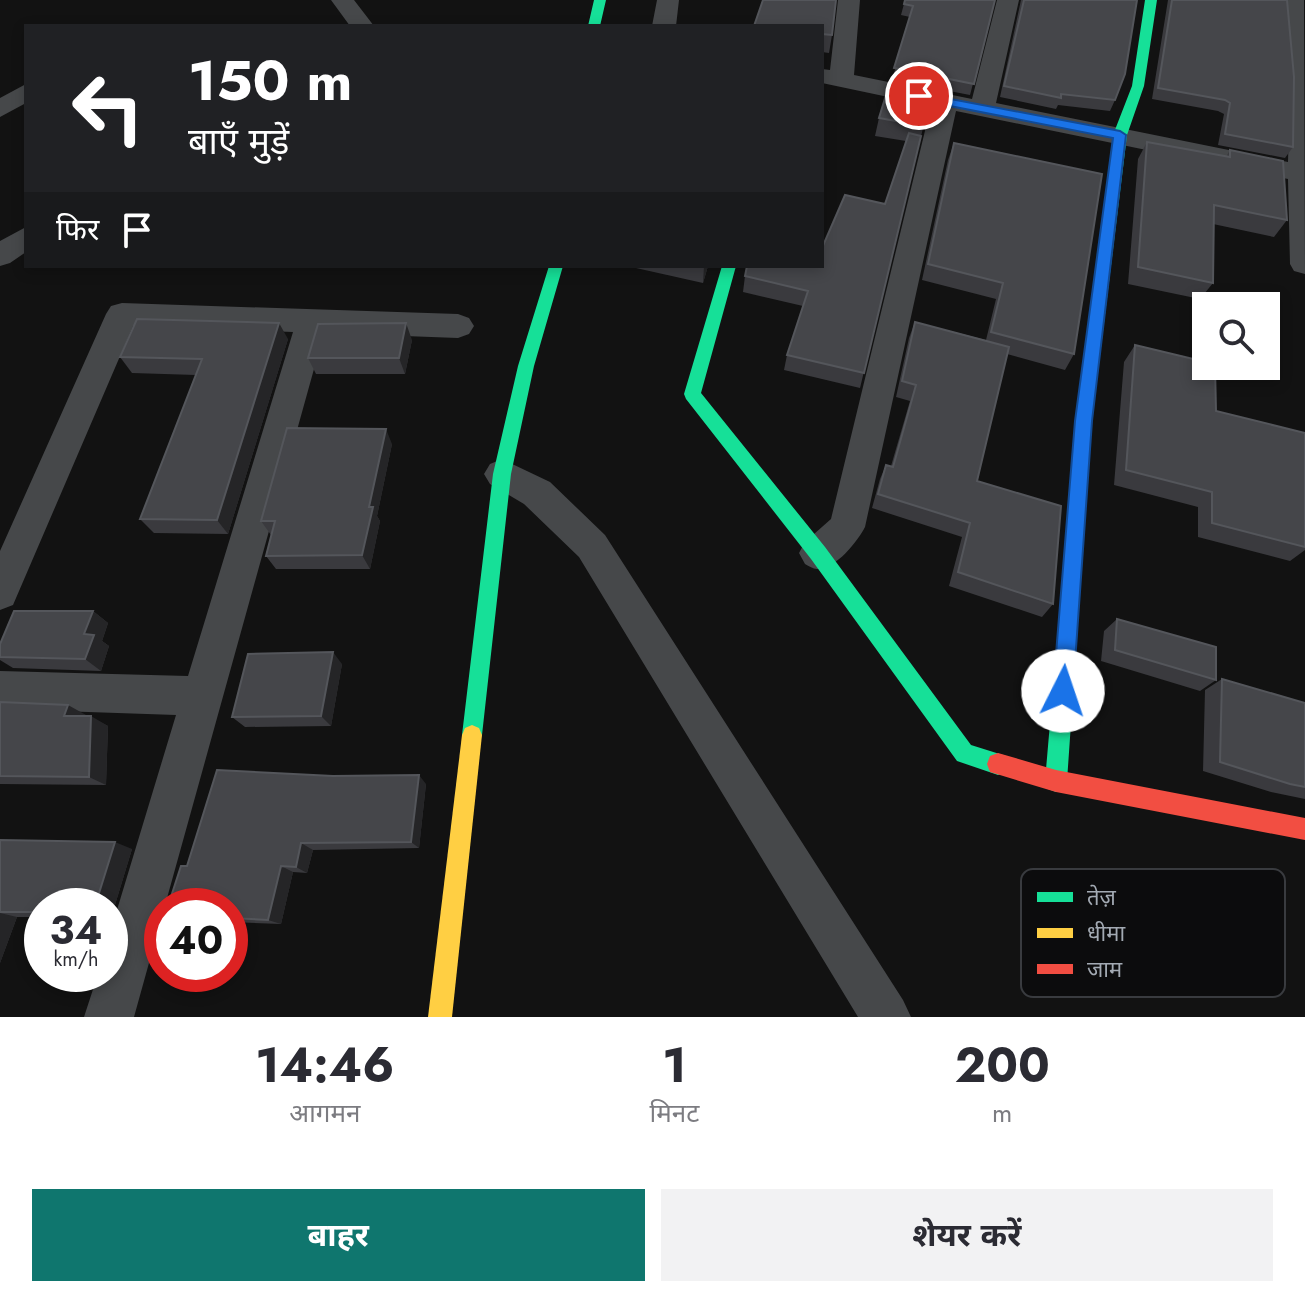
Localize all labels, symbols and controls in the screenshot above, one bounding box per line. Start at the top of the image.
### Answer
text: 150 m [188,40,352,121]
icon: left [56,56,160,160]
pin [885,62,953,130]
icon: arrive [897,74,941,118]
text: बाएँ मुड़ें [188,115,289,167]
text: फिर [56,208,99,251]
icon: arrive [115,208,159,252]
map controls [1192,292,1280,380]
button: search [1192,292,1280,380]
position arrow [1021,649,1105,733]
legend [1021,869,1285,997]
text: तेज़ [1087,881,1117,913]
speed limit sign: 40 [144,888,248,992]
text: 34 [50,901,102,959]
text: धीमा [1087,917,1125,949]
text: km/h [53,945,99,974]
text: जाम [1087,953,1123,985]
text: 14:46 [255,1031,394,1100]
text: 1 [662,1031,687,1100]
text: 200 [955,1031,1050,1100]
text: आगमन [289,1094,360,1132]
text: मिनट [650,1094,699,1132]
text: m [992,1094,1012,1132]
button: बाहर [32,1189,645,1281]
button: शेयर करें [661,1189,1273,1281]

